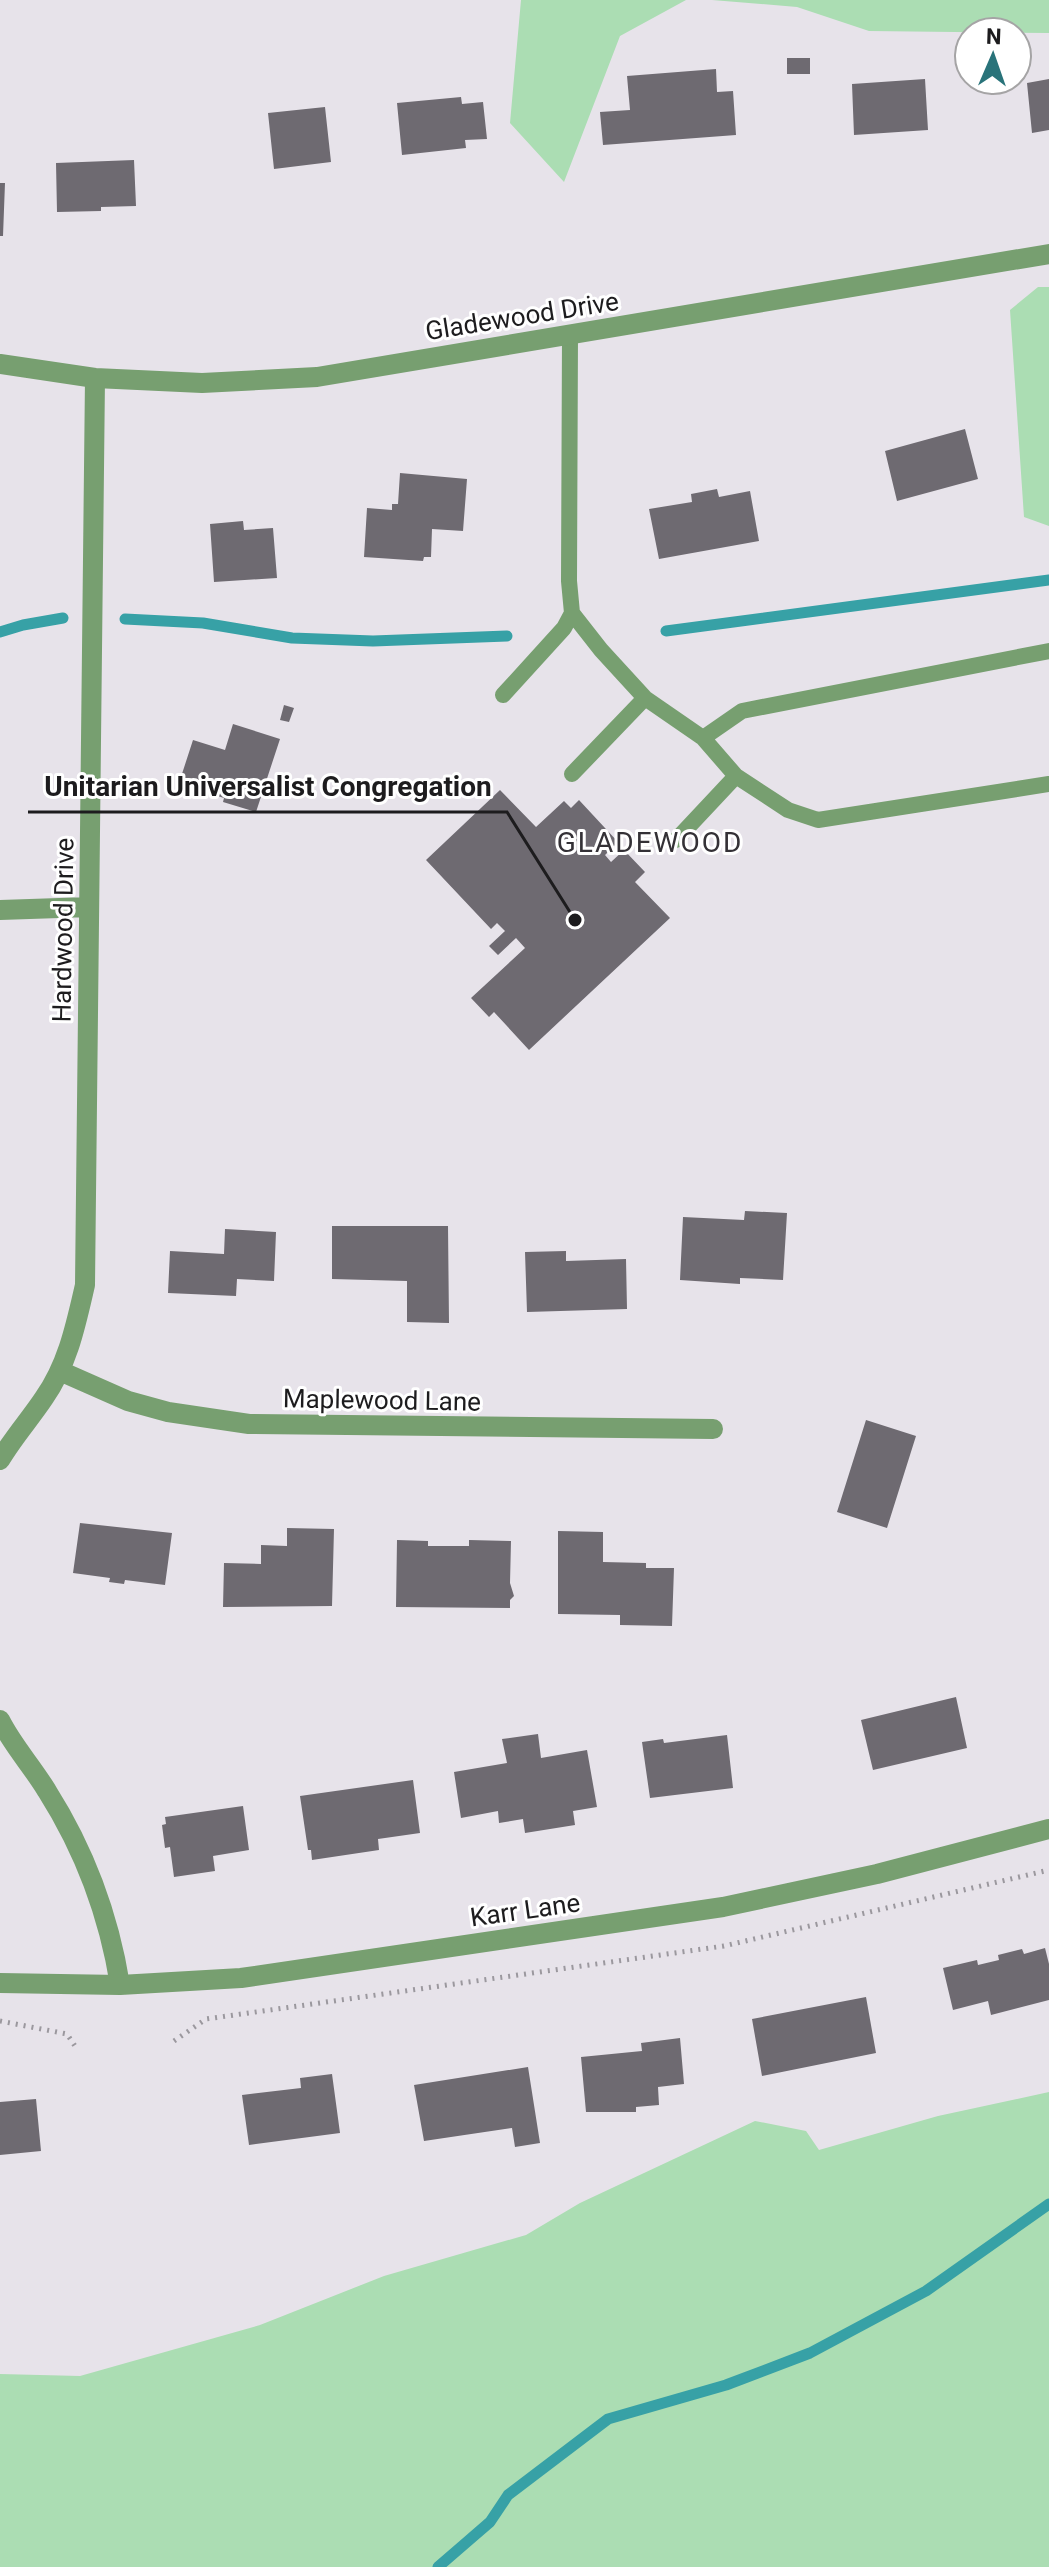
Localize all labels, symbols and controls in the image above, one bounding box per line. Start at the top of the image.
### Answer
north arrow [953,16,1033,96]
text: N [985,24,1002,49]
street label: Gladewood Drive [423,286,621,346]
callout: Unitarian Universalist Congregation [28,760,507,812]
text: Unitarian Universalist Congregation [44,770,492,803]
district label: GLADEWOOD [557,826,743,859]
street label: Hardwood Drive [46,837,80,1023]
street label: Maplewood Lane [283,1383,481,1417]
street label: Karr Lane [468,1887,582,1933]

